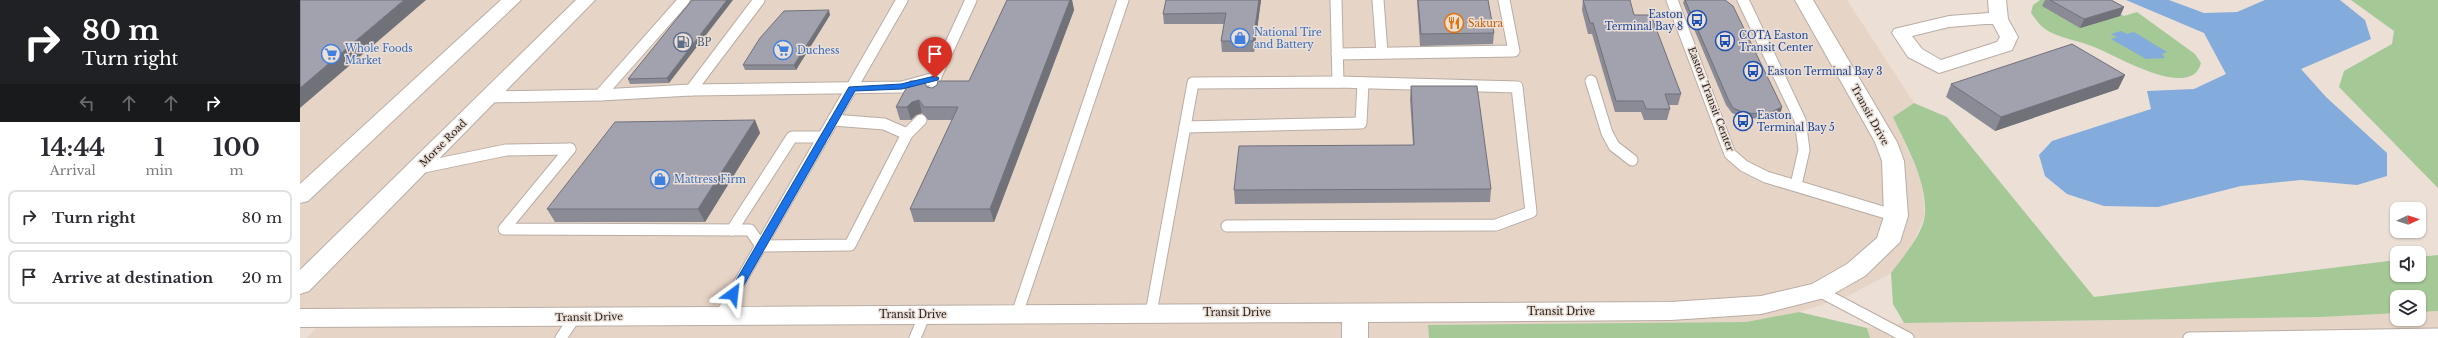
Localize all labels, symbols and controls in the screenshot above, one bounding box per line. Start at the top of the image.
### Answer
place label: Easton Terminal Bay 8 [1605,8,1683,33]
bus stop icon: Easton Terminal Bay 8 [1686,9,1708,31]
restaurant icon: Sakura [1443,12,1465,34]
text: 80 m [82,13,159,48]
icon: right [16,16,68,68]
place label: Sakura [1468,17,1504,30]
place label: National Tire and Battery [1254,26,1322,51]
shop icon: National Tire and Battery [1229,27,1251,49]
place label: COTA Easton Transit Center [1739,29,1813,54]
bus stop icon: COTA Easton Transit Center [1714,30,1736,52]
fuel station icon: BP [672,31,694,53]
place label: BP [697,36,712,49]
pin [918,37,952,78]
supermarket icon: Duchess [772,39,794,61]
place label: Whole Foods Market [344,42,413,67]
supermarket icon: Whole Foods Market [320,43,342,65]
icon: arrive [924,43,946,65]
place label: Duchess [797,44,840,57]
street label: Easton Transit Center [1685,45,1737,153]
text: Turn right [82,48,178,70]
bus stop icon: Easton Terminal Bay 3 [1742,60,1764,82]
place label: Easton Terminal Bay 3 [1767,65,1882,78]
street label: Transit Drive [1848,82,1892,148]
icon: left [76,92,98,114]
icon: ahead [118,92,140,114]
icon: ahead [160,92,182,114]
icon: right [202,92,224,114]
place label: Easton Terminal Bay 5 [1757,109,1835,134]
bus stop icon: Easton Terminal Bay 5 [1732,110,1754,132]
street label: Morse Road [417,116,470,169]
text: 14:44 [40,133,105,162]
text: 1 [154,133,164,162]
text: 100 [213,133,260,162]
text: Arrival [50,162,96,179]
text: min [146,162,173,179]
text: m [229,162,243,179]
shop icon: Mattress Firm [649,168,671,190]
place label: Mattress Firm [674,173,746,186]
north arrow [2390,202,2426,238]
map controls [2390,202,2426,326]
icon: right [18,206,40,228]
text: Turn right [52,208,135,227]
text: 80 m [242,208,282,227]
button: sound [2390,246,2426,282]
icon: arrive [18,266,40,288]
text: Arrive at destination [52,268,213,287]
text: 20 m [242,268,282,287]
position arrow [712,273,754,315]
button: layers [2390,290,2426,326]
street label: Transit Drive [1527,305,1595,318]
street label: Transit Drive [1203,306,1271,319]
street label: Transit Drive [879,308,947,321]
street label: Transit Drive [555,310,623,324]

